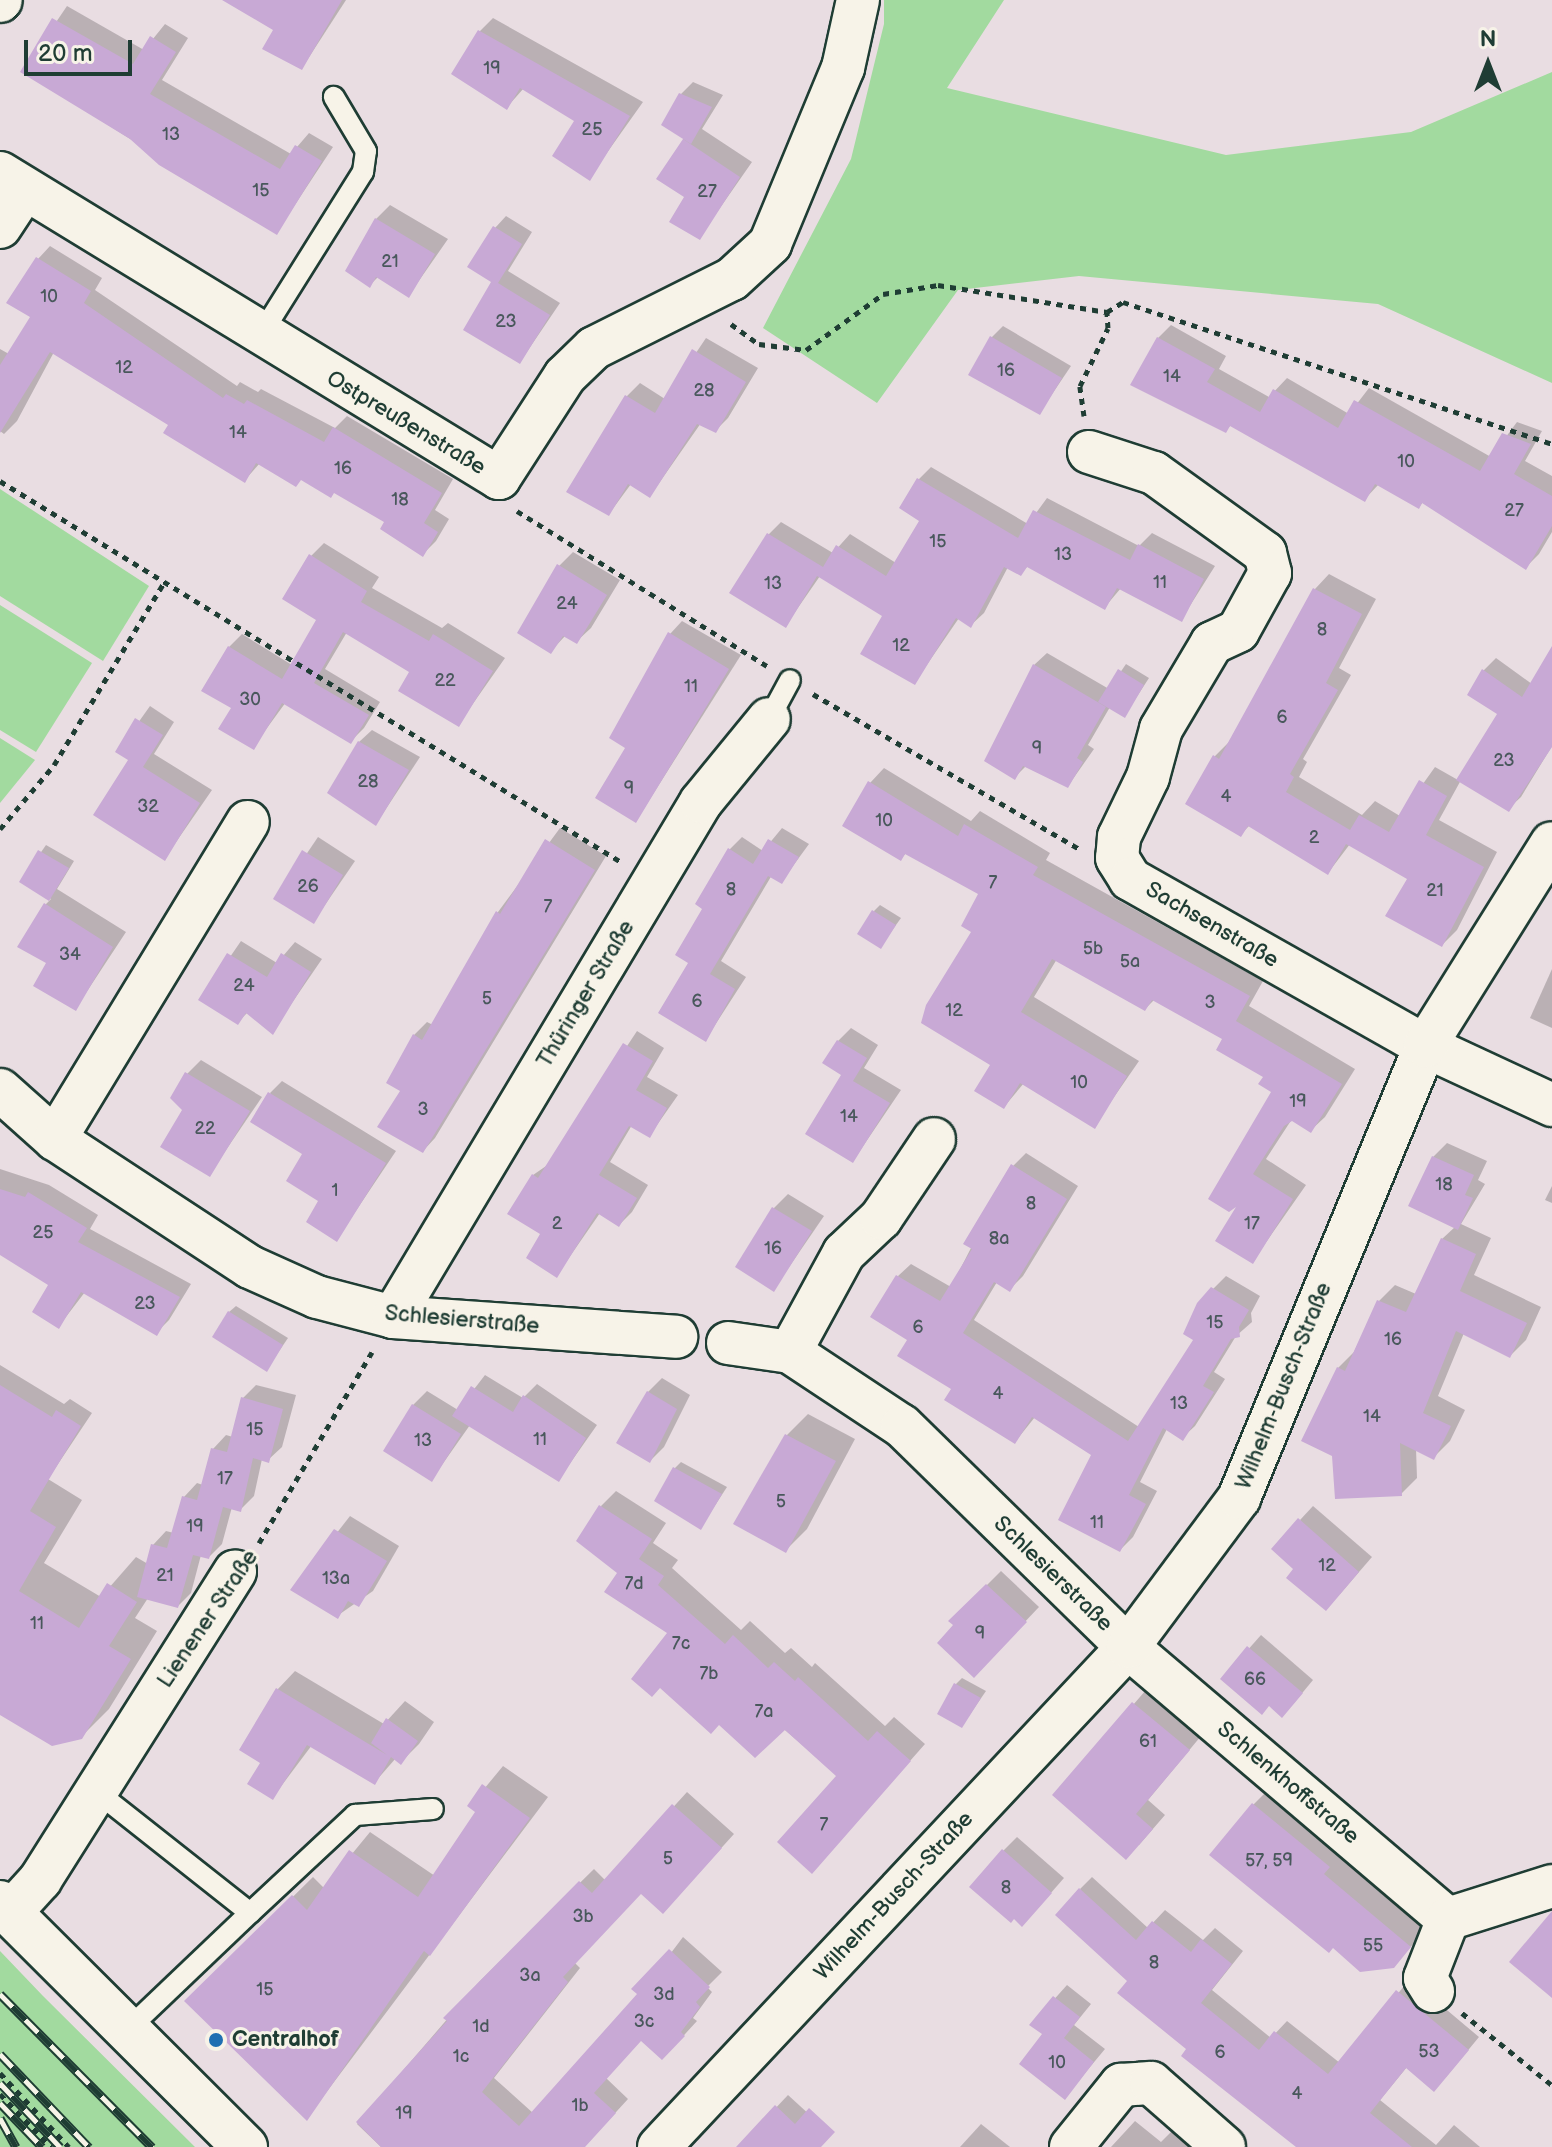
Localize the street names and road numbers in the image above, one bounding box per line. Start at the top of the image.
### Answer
street label: Ostpreußenstraße [322,365,490,481]
street label: Sachsenstraße [1141,876,1283,974]
street label: Thüringer Straße [532,915,640,1073]
street label: Wilhelm-Busch-Straße [1230,1279,1338,1493]
street label: Schlesierstraße [384,1300,540,1340]
street label: Schlesierstraße [988,1511,1118,1637]
street label: Lienener Straße [152,1545,264,1693]
street label: Schlenkhoffstraße [1212,1716,1364,1850]
street label: Wilhelm-Busch-Straße [809,1806,979,1986]

